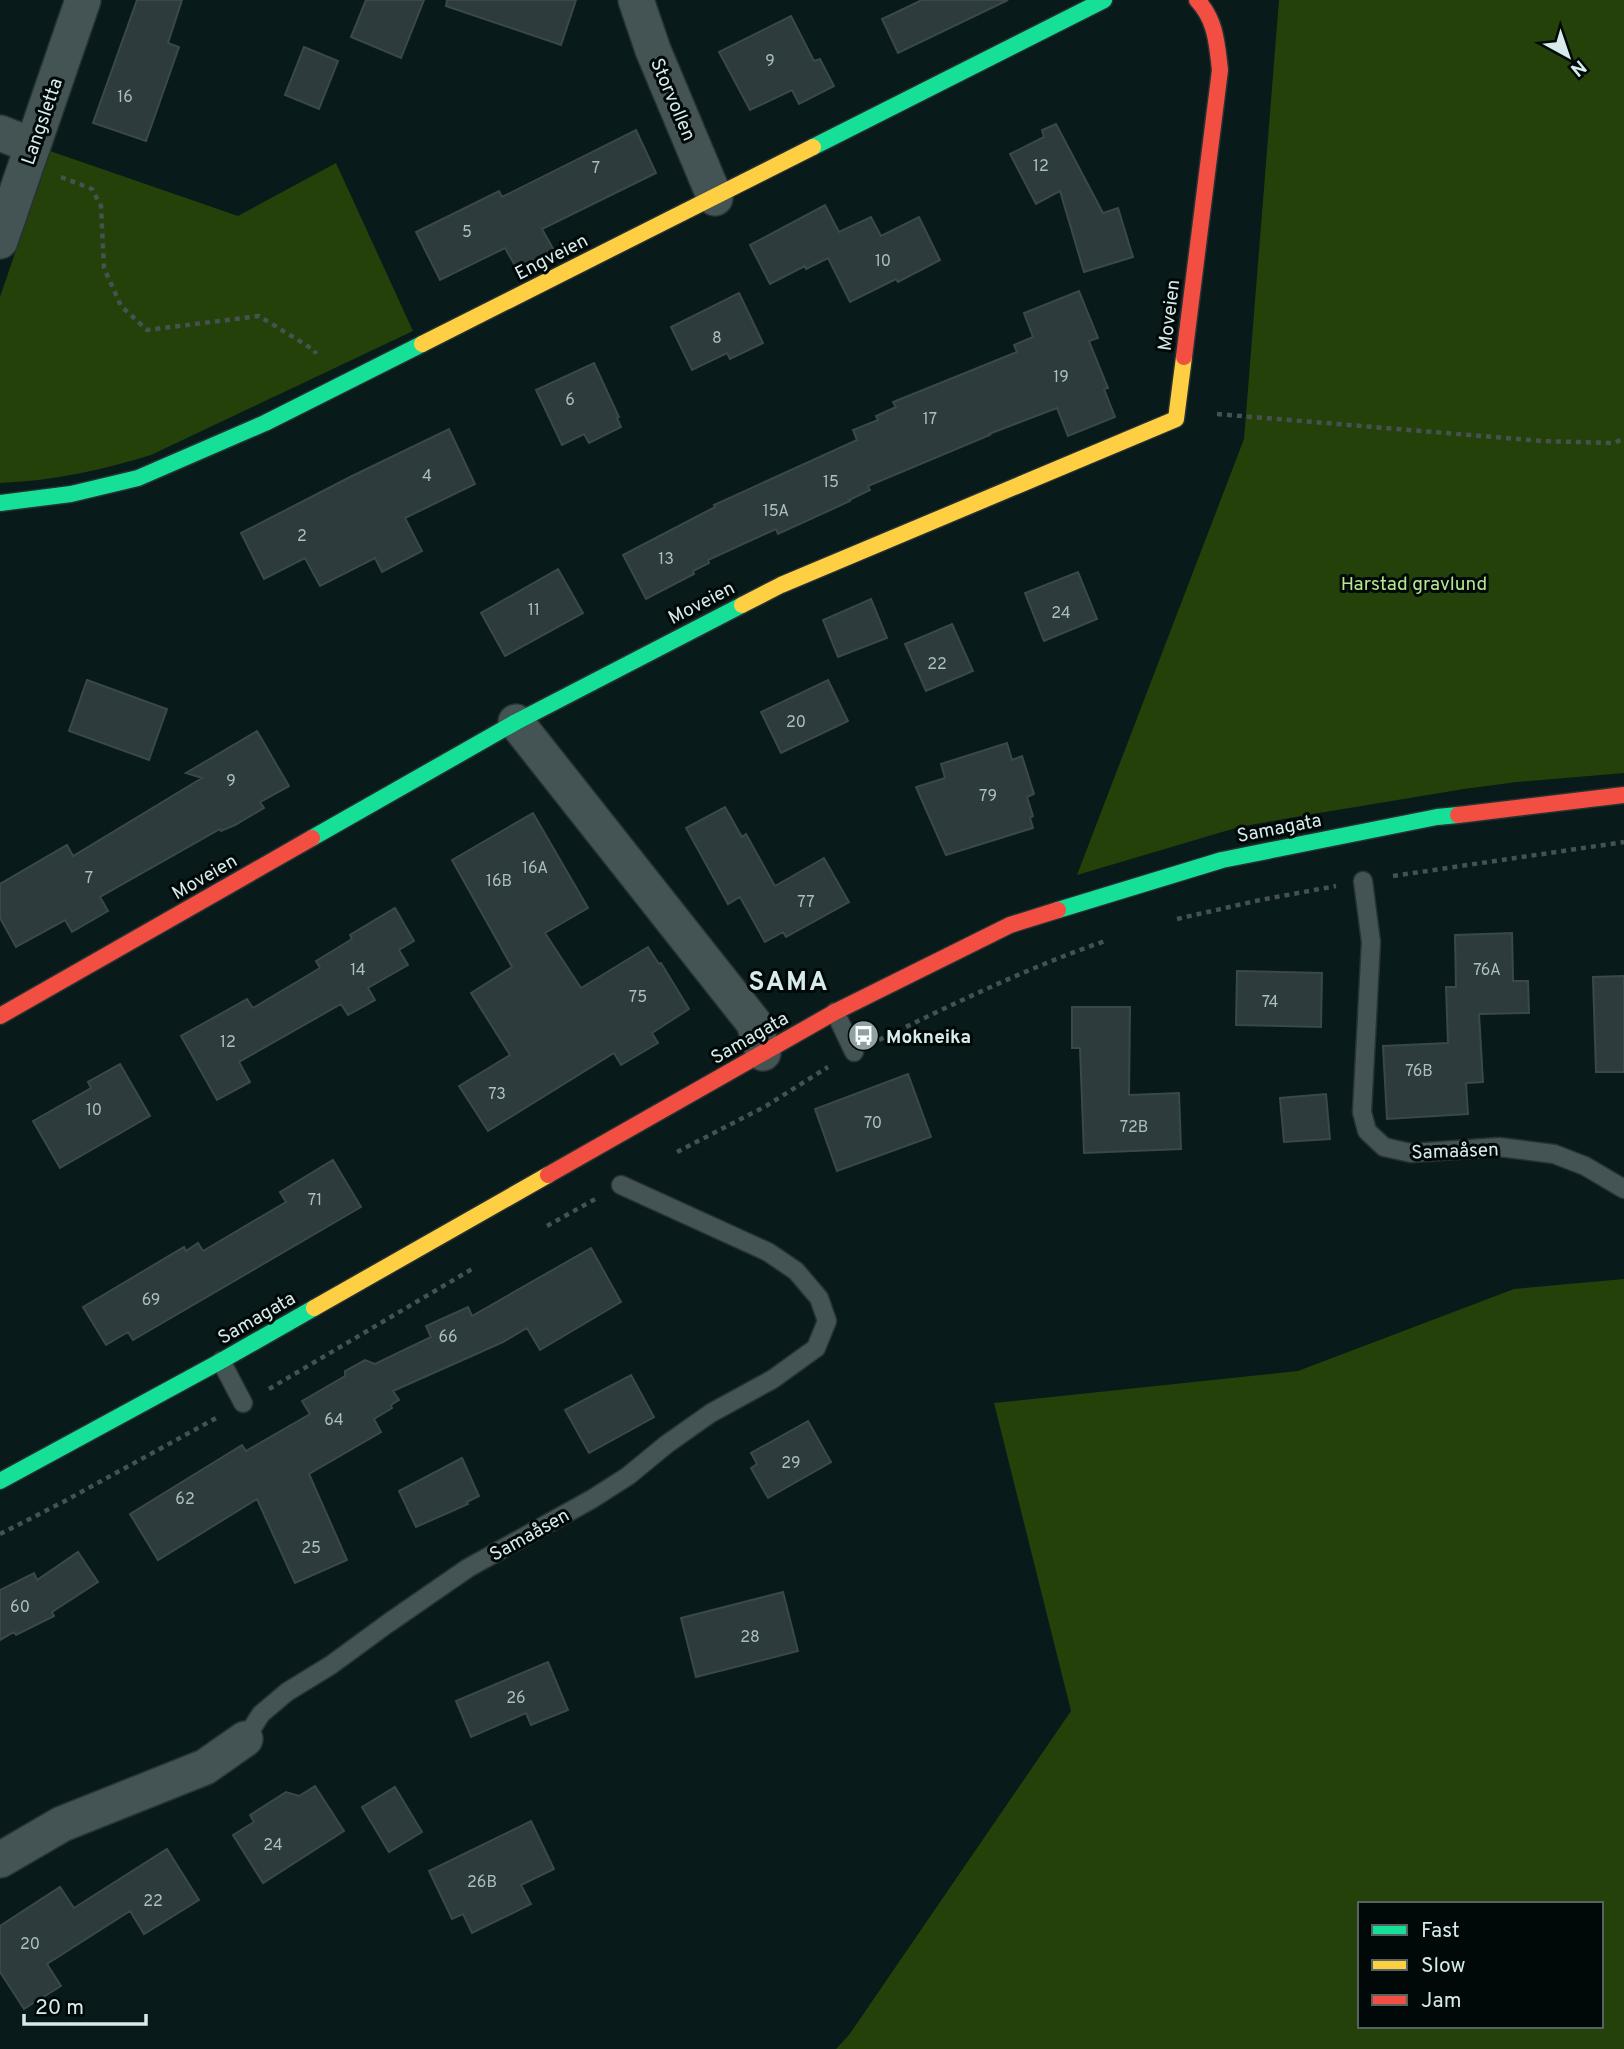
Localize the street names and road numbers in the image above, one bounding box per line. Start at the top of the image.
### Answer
street label: Storvollen [644,55,700,145]
street label: Langsletta [17,75,69,168]
street label: Engveien [511,229,593,286]
street label: Moveien [1154,278,1186,352]
street label: Moveien [665,577,739,631]
street label: Samagata [1235,809,1324,849]
street label: Moveien [168,849,242,906]
street label: Samagata [707,1007,793,1071]
street label: Samaåsen [1411,1138,1499,1166]
street label: Samagata [214,1287,300,1351]
street label: Samaåsen [486,1504,574,1567]

